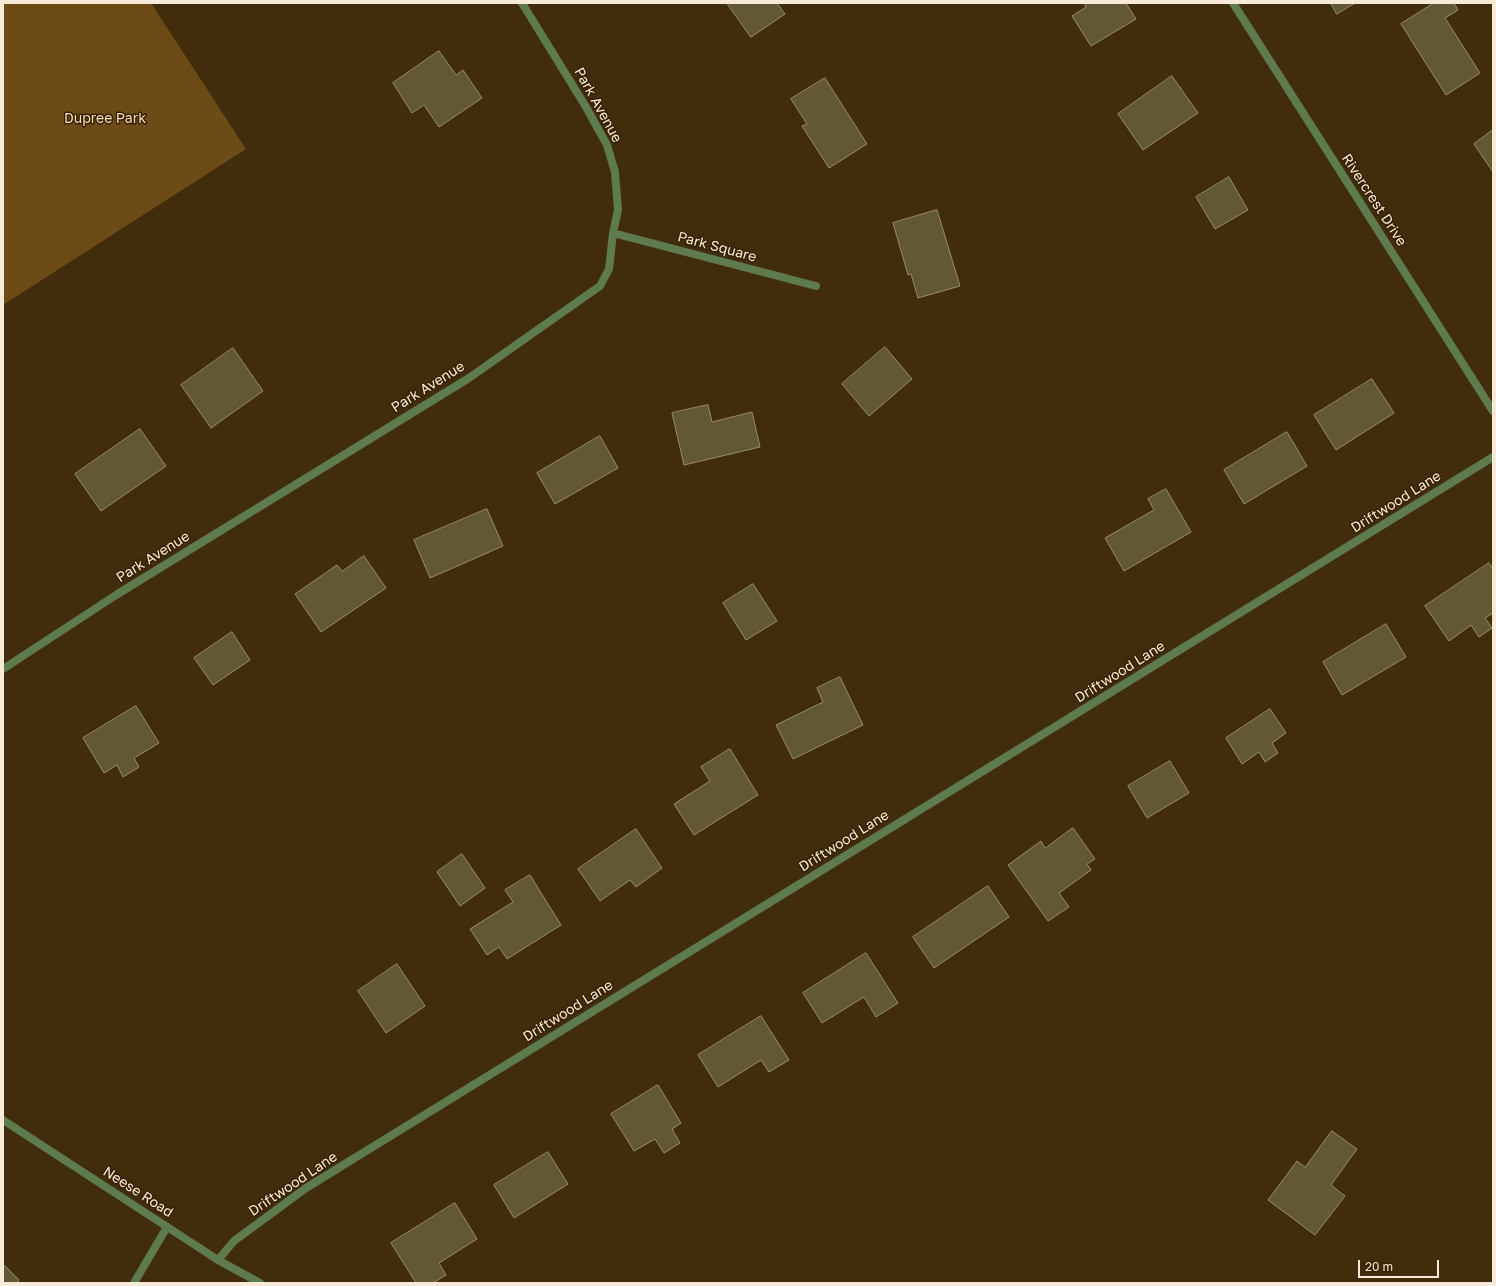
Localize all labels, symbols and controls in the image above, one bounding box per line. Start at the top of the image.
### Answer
street label: Park Avenue [570,65,626,145]
park label: Dupree Park [64,111,146,127]
street label: Rivercrest Drive [1338,151,1410,249]
street label: Park Square [676,228,758,266]
street label: Park Avenue [388,358,468,416]
street label: Driftwood Lane [1348,468,1444,536]
street label: Park Avenue [113,528,193,586]
street label: Driftwood Lane [1072,638,1168,706]
street label: Driftwood Lane [796,807,892,875]
street label: Driftwood Lane [520,977,616,1045]
street label: Driftwood Lane [246,1148,340,1220]
street label: Neese Road [100,1163,176,1221]
scale bar [1360,1252,1441,1278]
text: 20 m [1365,1259,1393,1274]

